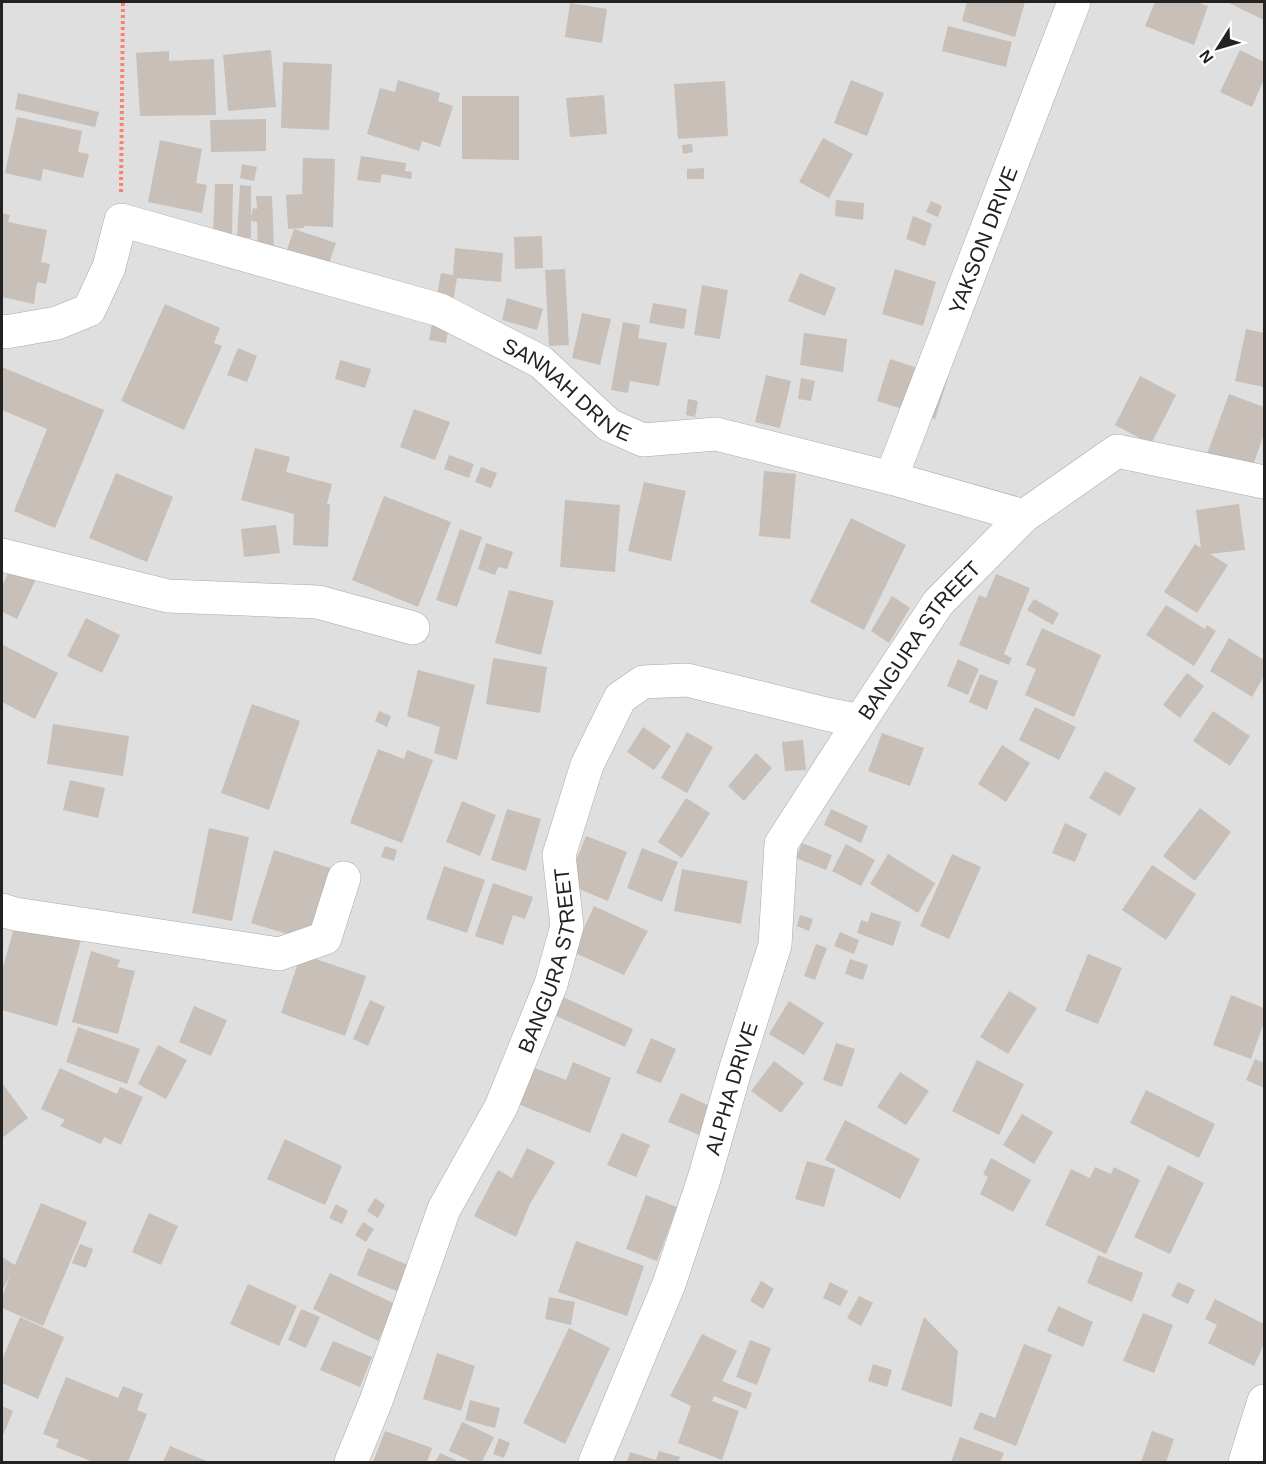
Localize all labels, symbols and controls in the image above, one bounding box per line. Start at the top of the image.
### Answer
north arrow [1188,18,1248,78]
text: N [1196,47,1217,66]
street label: YAKSON DRIVE [944,163,1021,317]
street label: SANNAH DRIVE [499,333,635,445]
street label: BANGURA STREET [853,556,985,724]
street label: BANGURA STREET [513,867,579,1056]
street label: ALPHA DRIVE [700,1019,761,1158]

